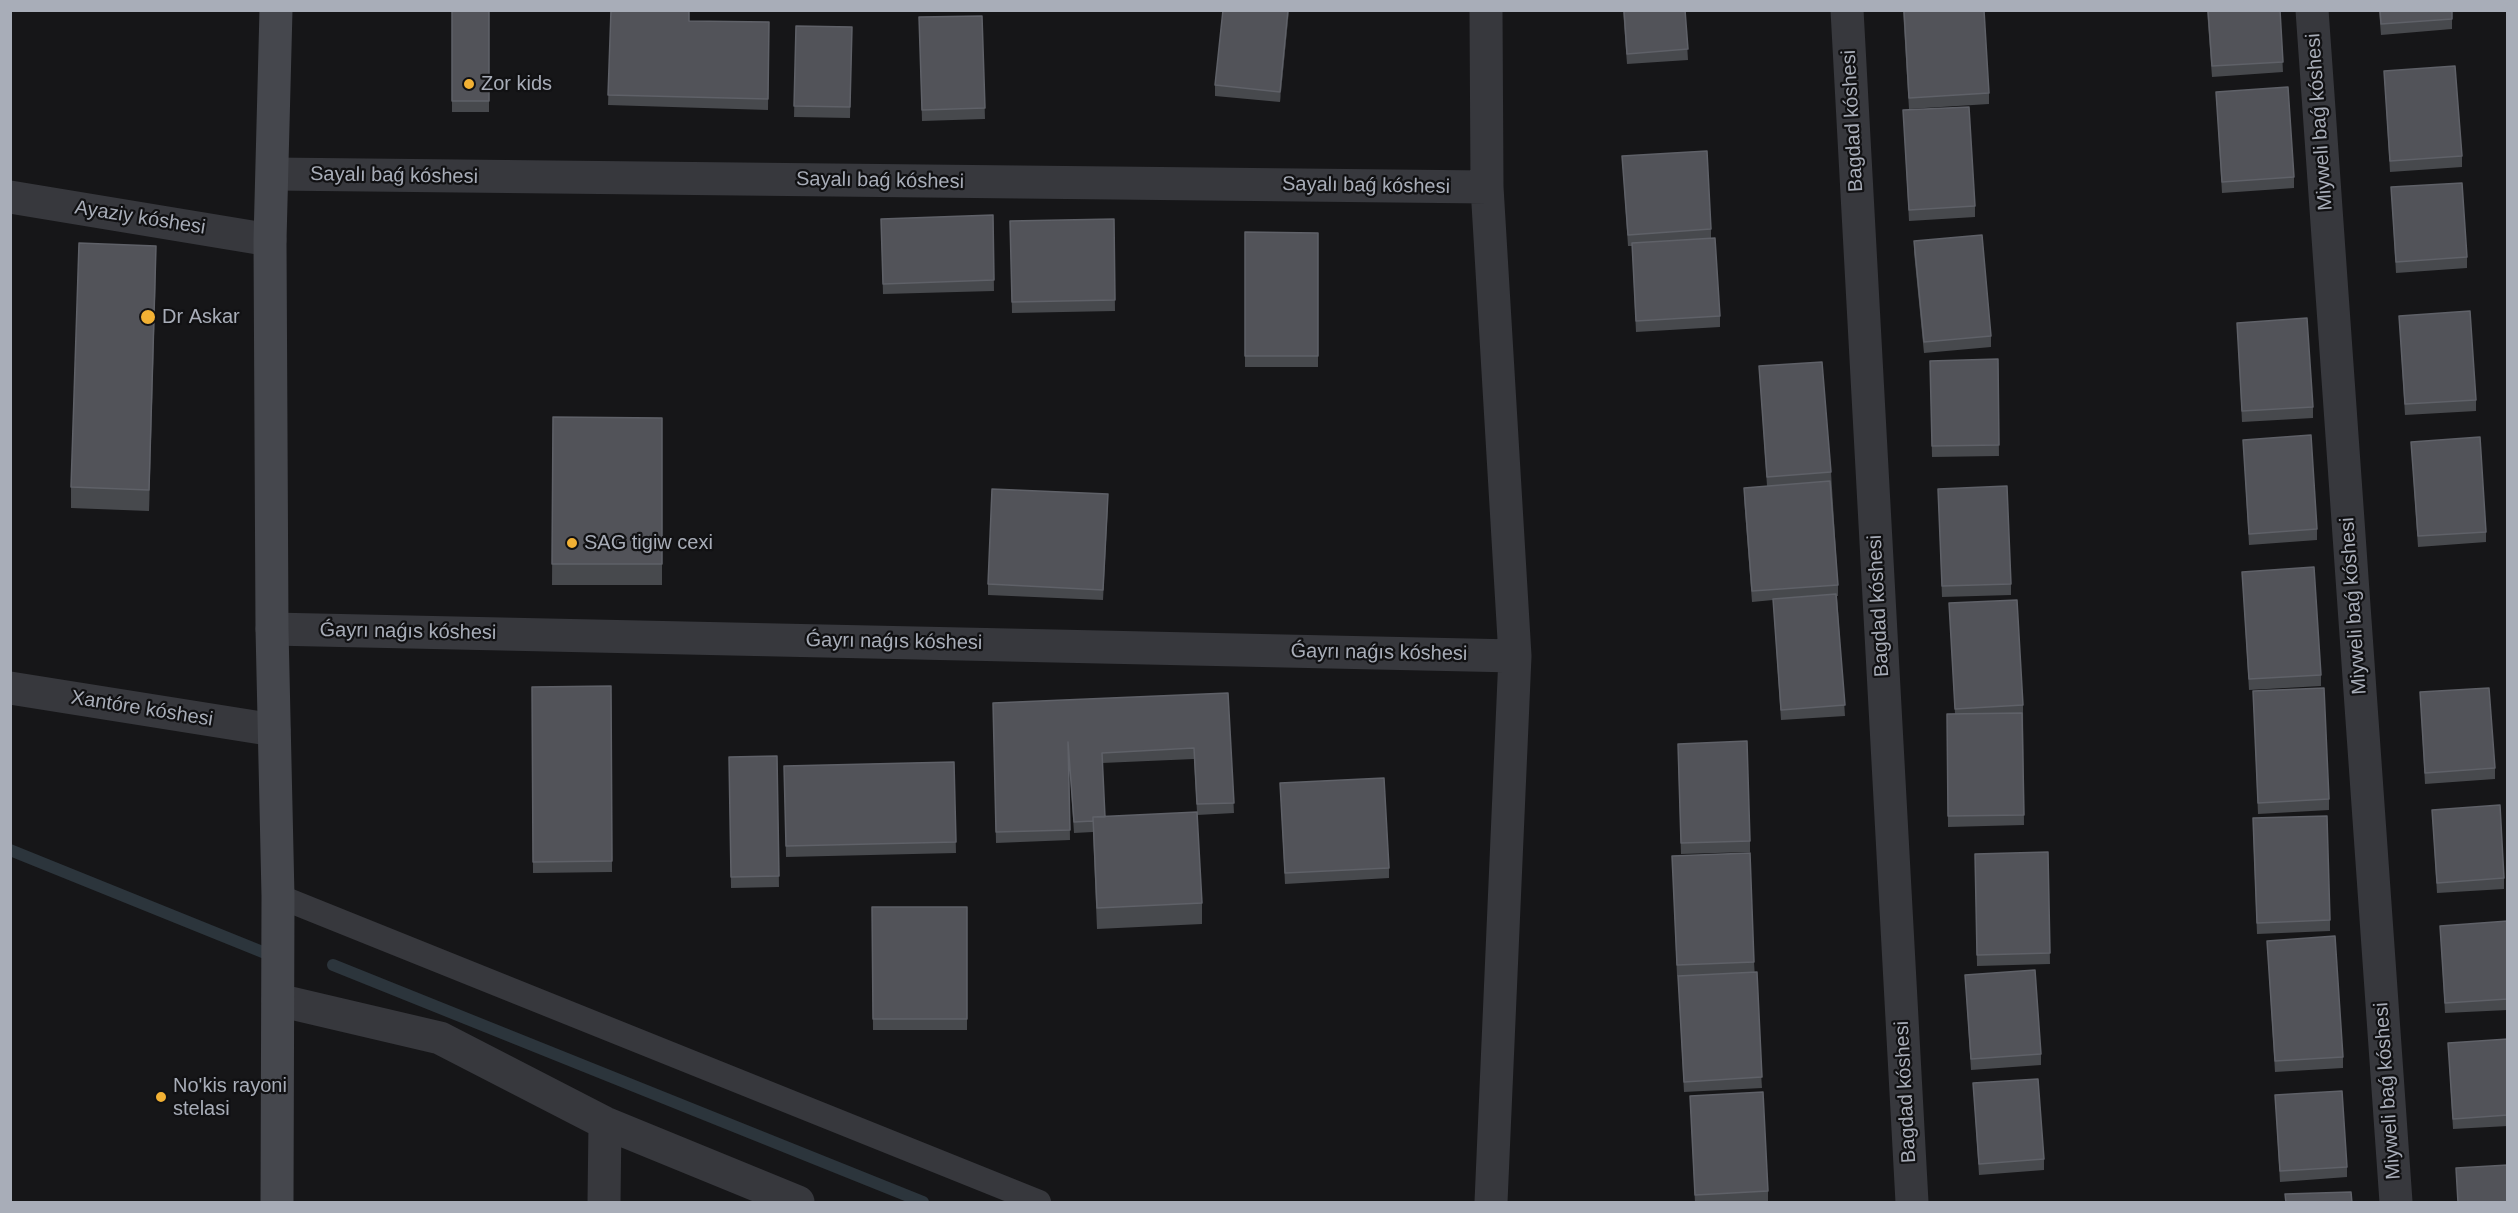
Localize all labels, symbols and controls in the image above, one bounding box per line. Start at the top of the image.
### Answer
street label: Miyweli baǵ kóshesi [2302,32,2338,212]
street label: Bagdad kóshesi [1837,49,1869,193]
place label: Zor kids [481,72,552,96]
marker: Zor kids [462,77,476,91]
street label: Sayalı baǵ kóshesi [310,163,478,189]
street label: Sayalı baǵ kóshesi [796,168,964,194]
street label: Sayalı baǵ kóshesi [1282,173,1450,199]
street label: Ayaziy kóshesi [73,196,207,240]
place label: Dr Askar [162,305,240,329]
marker: Dr Askar [139,308,157,326]
street label: Miyweli baǵ kóshesi [2336,516,2372,696]
place label: SAG tigiw cexi [584,531,713,555]
street label: Bagdad kóshesi [1863,534,1895,678]
marker: SAG tigiw cexi [565,536,579,550]
street label: Ǵayrı naǵıs kóshesi [319,618,497,646]
street label: Ǵayrı naǵıs kóshesi [805,628,983,656]
street label: Ǵayrı naǵıs kóshesi [1290,639,1468,667]
street label: Xantóre kóshesi [69,686,215,732]
street label: Miyweli baǵ kóshesi [2370,1001,2406,1181]
street label: Bagdad kóshesi [1890,1020,1922,1164]
place label: No'kis rayoni stelasi [173,1074,287,1121]
marker: No'kis rayoni stelasi [154,1090,168,1104]

